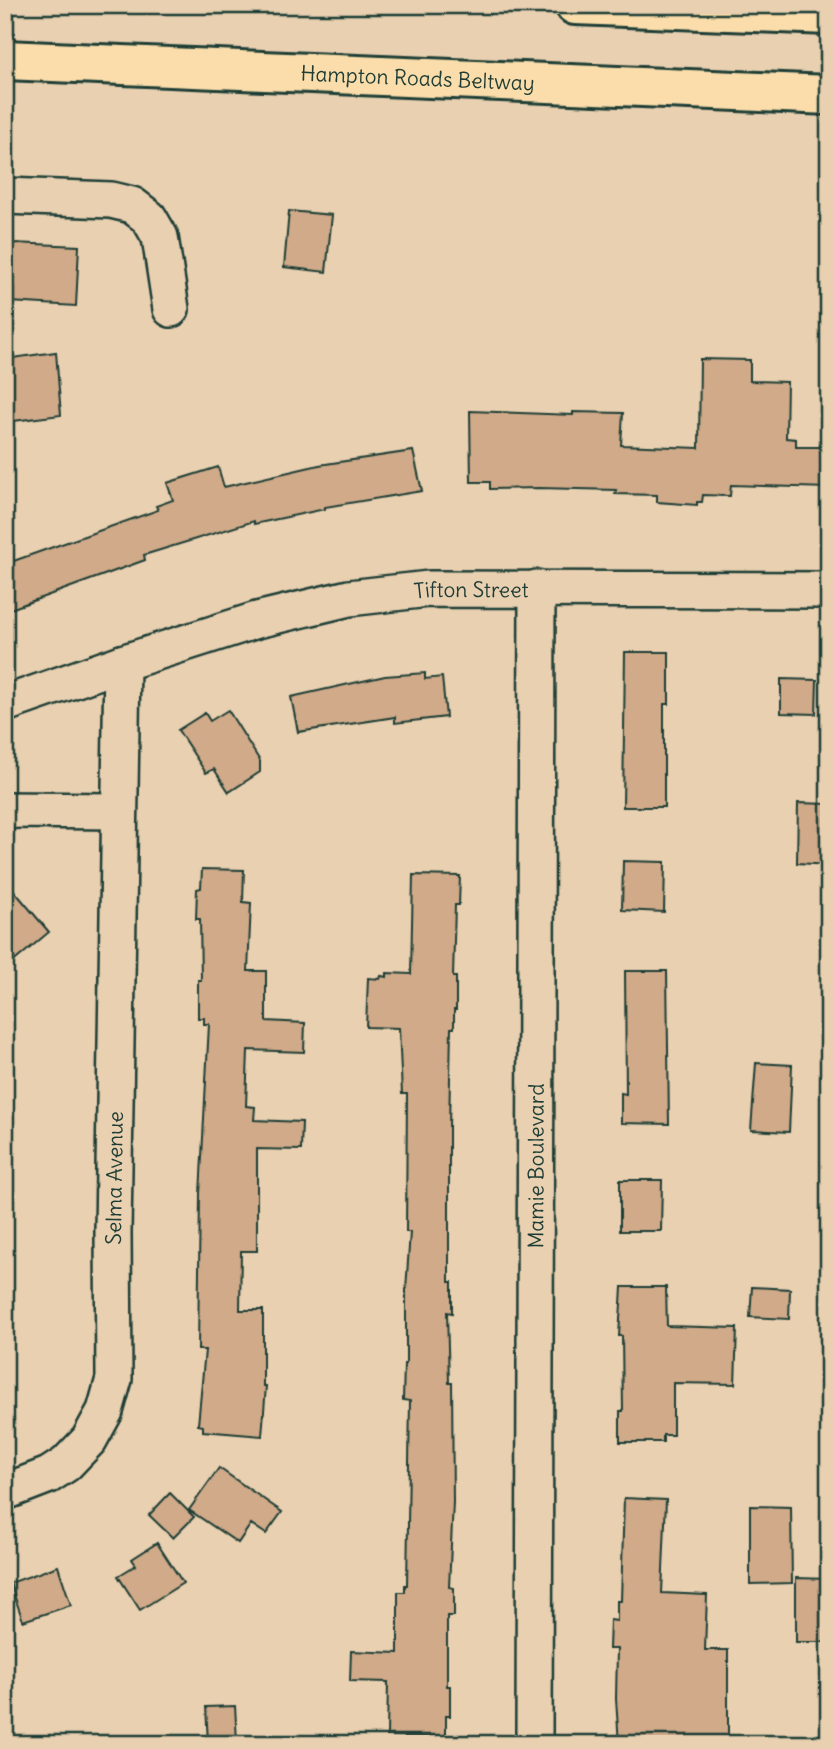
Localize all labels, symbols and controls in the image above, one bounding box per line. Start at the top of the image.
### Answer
street label: Hampton Roads Beltway [300,59,535,96]
street label: Tifton Street [412,576,529,604]
street label: Mamie Boulevard [522,1083,549,1249]
street label: Selma Avenue [99,1111,128,1245]

